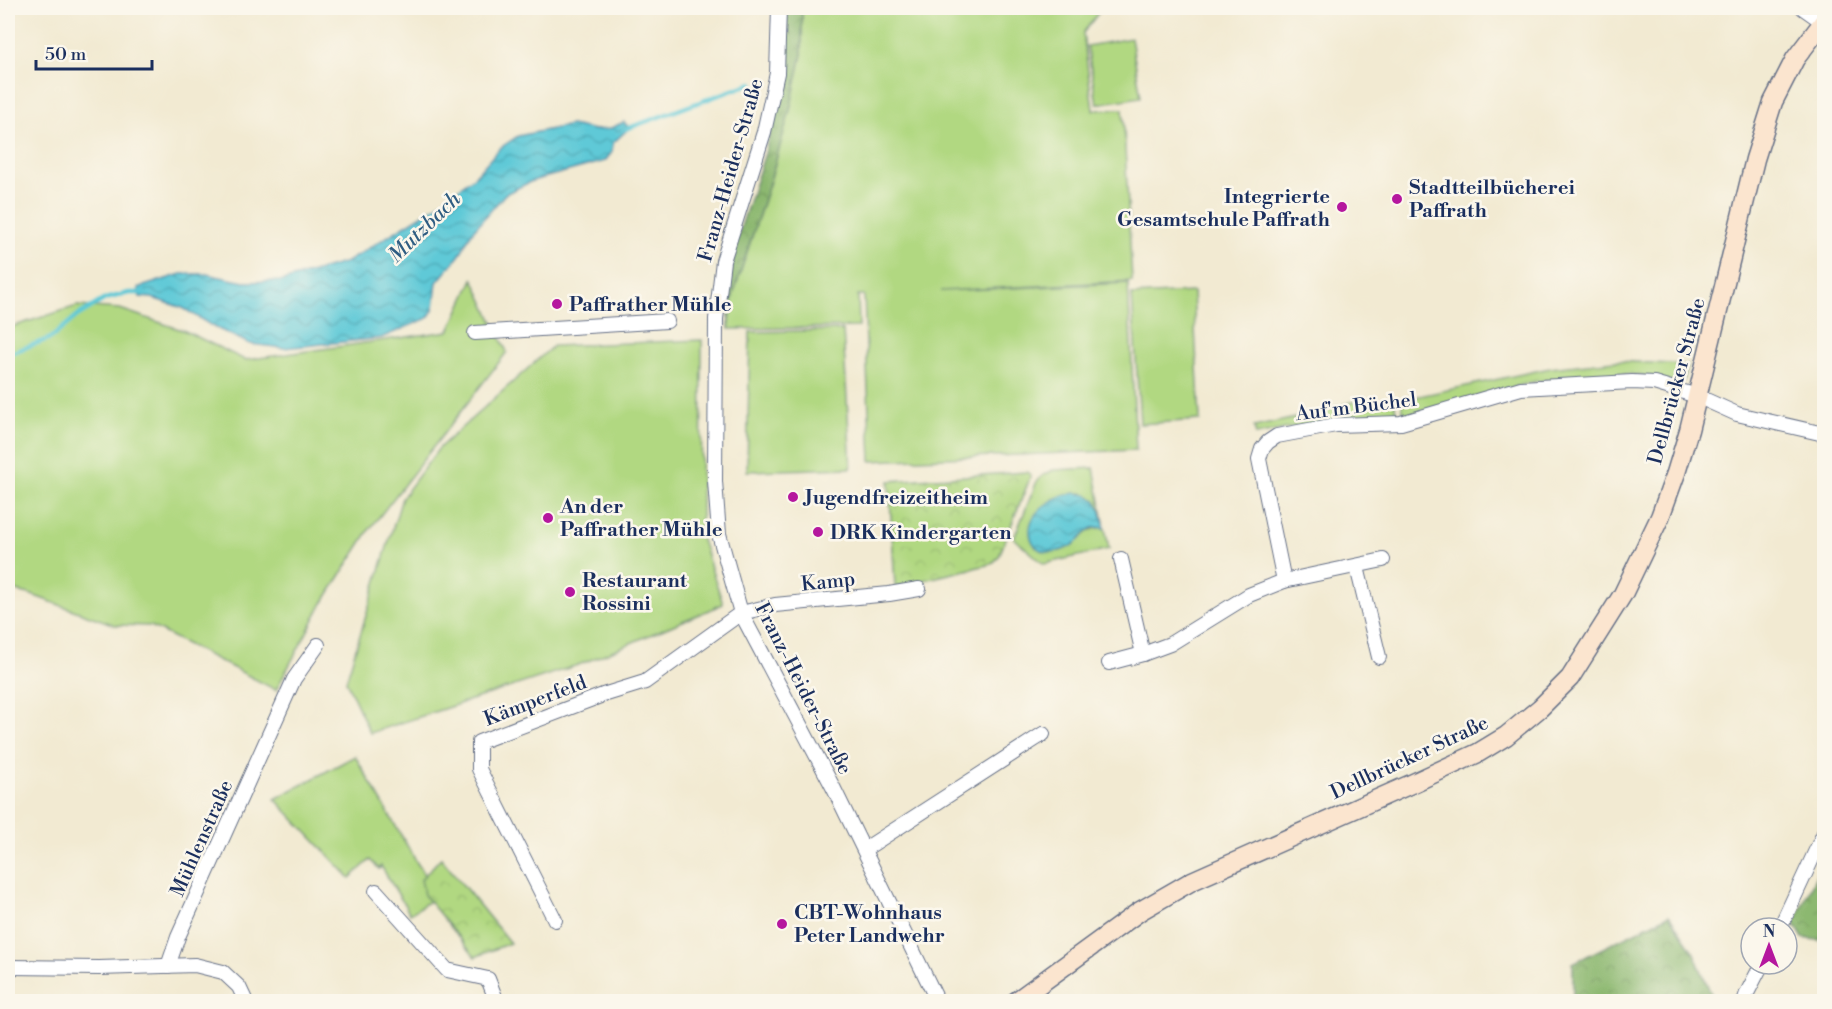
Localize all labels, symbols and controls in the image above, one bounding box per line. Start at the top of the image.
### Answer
scale bar [36,33,152,71]
text: 50 m [45,43,87,66]
street label: Franz-Heider-Straße [693,76,770,265]
place label: Stadtteilbücherei Paffrath [1409,176,1575,224]
place label: Integrierte Gesamtschule Paffrath [1117,185,1331,233]
water label: Mutzbach [383,187,467,269]
marker: Stadtteilbücherei Paffrath [1390,192,1404,206]
marker: Integrierte Gesamtschule Paffrath [1335,200,1349,214]
place label: Paffrather Mühle [569,293,732,318]
street label: Dellbrücker Straße [1643,295,1712,467]
marker: Paffrather Mühle [550,297,564,311]
street label: Auf'm Büchel [1293,388,1418,427]
place label: Jugendfreizeitheim [802,486,988,511]
marker: Jugendfreizeitheim [786,490,800,504]
place label: An der Paffrather Mühle [559,495,723,543]
marker: An der Paffrather Mühle [541,511,555,525]
place label: DRK Kindergarten [830,521,1012,546]
marker: DRK Kindergarten [811,525,825,539]
street label: Kamp [800,567,857,598]
place label: Restaurant Rossini [582,569,688,617]
marker: Restaurant Rossini [563,585,577,599]
street label: Franz-Heider-Straße [748,599,857,779]
street label: Kämperfeld [481,670,591,732]
street label: Dellbrücker Straße [1327,711,1493,806]
street label: Mühlenstraße [166,776,239,901]
place label: CBT-Wohnhaus Peter Landwehr [794,901,945,949]
north arrow [1739,916,1799,976]
marker: CBT-Wohnhaus Peter Landwehr [775,917,789,931]
text: N [1763,922,1776,942]

